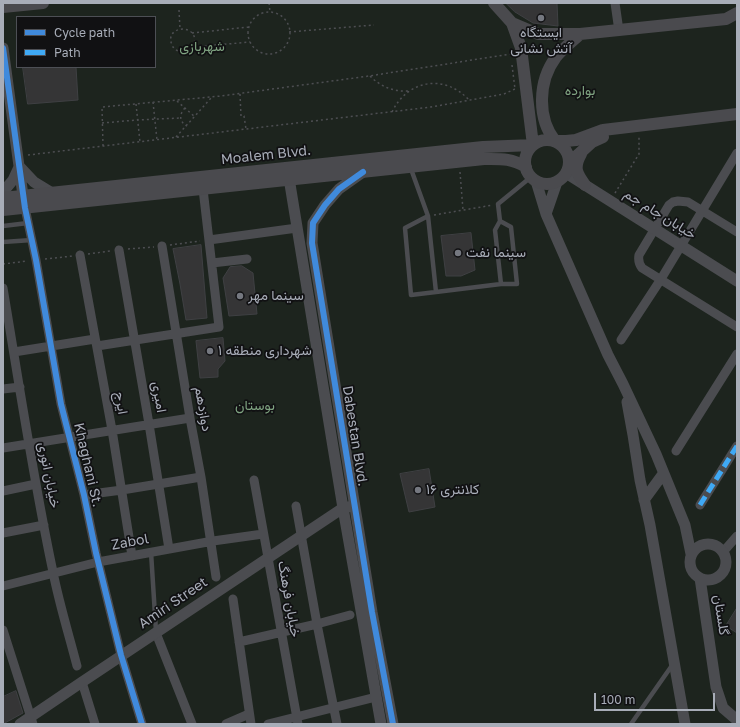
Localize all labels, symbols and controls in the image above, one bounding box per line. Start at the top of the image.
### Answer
marker: ایستگاه آتش نشانی [536,13,546,23]
legend [16,16,156,68]
text: Cycle path [54,25,115,40]
place label: ایستگاه آتش نشانی [510,25,572,58]
park label: شهربازی [179,39,225,55]
text: Path [54,45,81,60]
park label: بوارده [565,83,595,99]
street label: Moalem Blvd. [220,142,312,168]
street label: خیابان جام جم [621,185,699,243]
place label: سینما نفت [466,245,526,261]
marker: سینما نفت [453,248,463,258]
place label: سینما مهر [248,288,304,304]
marker: سینما مهر [235,291,245,301]
place label: شهرداری منطقه ۱ [218,343,312,359]
marker: شهرداری منطقه ۱ [205,346,215,356]
street label: امیری [148,380,170,414]
street label: دوازدهم [191,385,215,433]
street label: Dabestan Blvd. [339,385,371,487]
street label: ایرج [111,390,131,416]
park label: بوستان [235,398,275,414]
street label: Khaghani St. [70,421,106,509]
street label: خیابان انوری [34,440,64,510]
place label: کلانتری ۱۶ [426,482,479,498]
marker: کلانتری ۱۶ [413,485,423,495]
street label: Zabol [110,530,150,554]
street label: خیابان فرهنگ [274,560,304,638]
street label: Amiri Street [135,574,211,632]
street label: گلستان [709,593,733,637]
scale bar [596,685,717,711]
text: 100 m [601,692,635,707]

